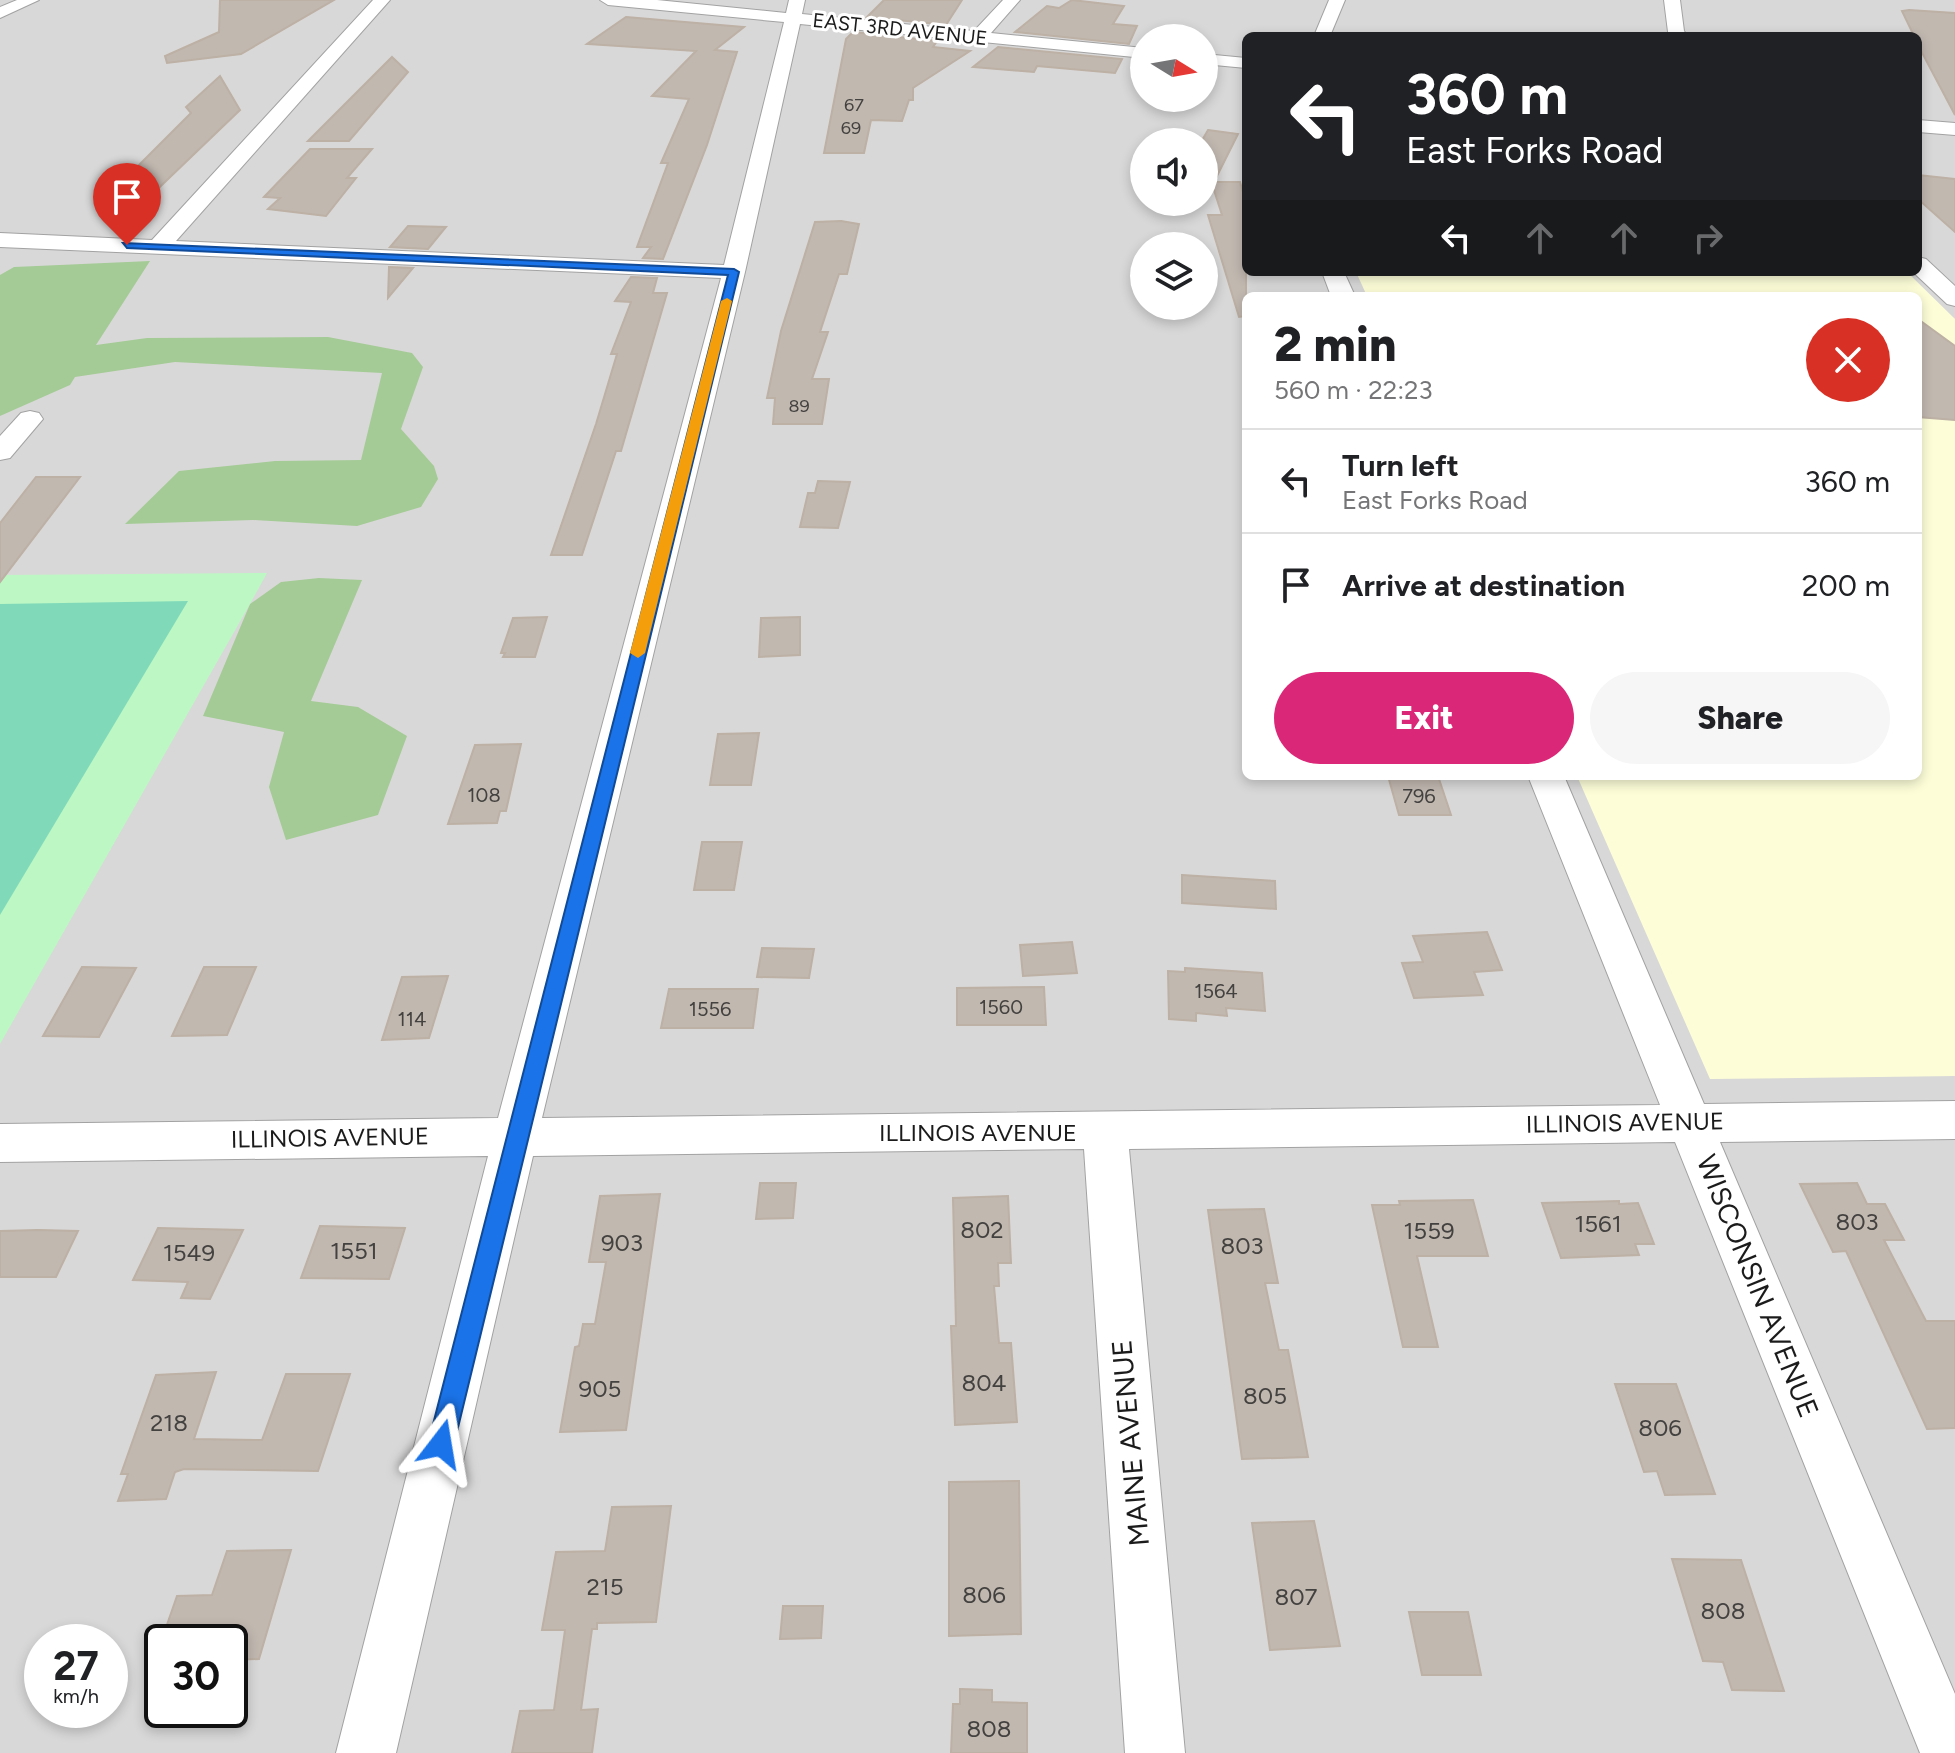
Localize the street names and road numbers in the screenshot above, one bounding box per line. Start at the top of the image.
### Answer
street label: EAST 3RD AVENUE [811,8,989,50]
street label: ILLINOIS AVENUE [1526,1106,1724,1139]
street label: ILLINOIS AVENUE [879,1118,1077,1147]
street label: ILLINOIS AVENUE [231,1121,429,1154]
street label: WISCONSIN AVENUE [1690,1150,1826,1422]
street label: MAINE AVENUE [1104,1338,1156,1548]

